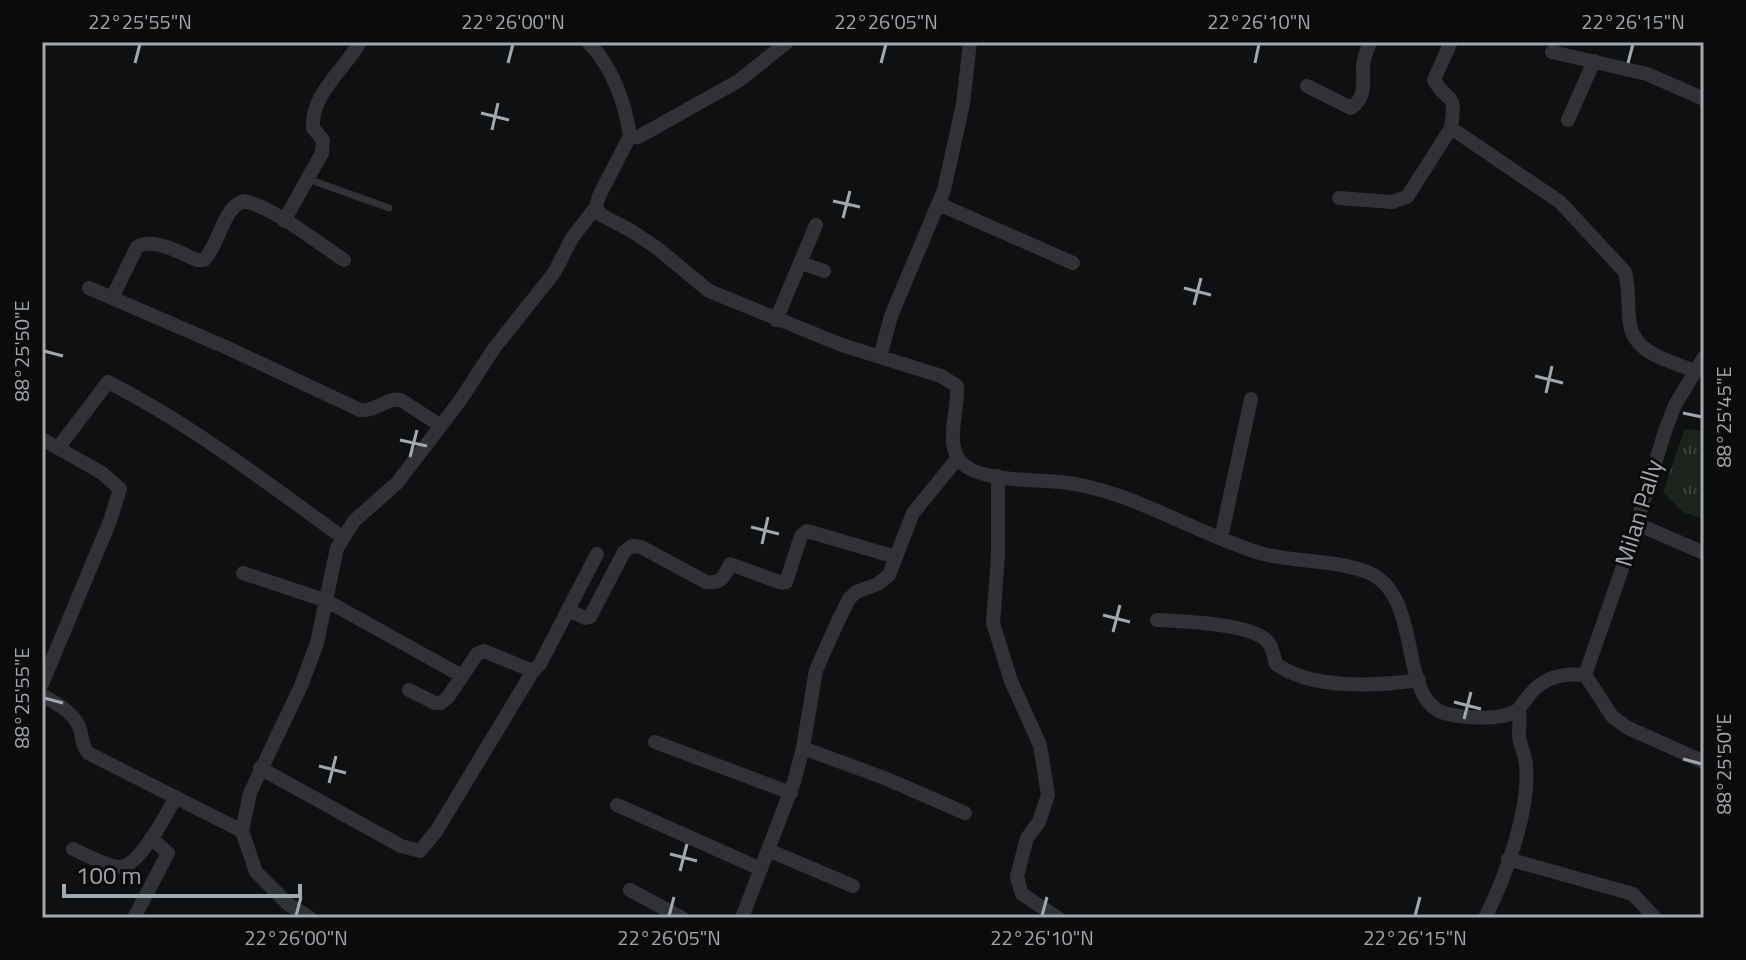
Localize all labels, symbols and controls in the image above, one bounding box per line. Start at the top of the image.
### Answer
text: 22°25'55"N [88,6,192,37]
text: 22°26'00"N [461,6,565,37]
text: 22°26'05"N [834,6,938,37]
text: 22°26'10"N [1207,6,1311,37]
text: 22°26'15"N [1581,6,1685,37]
text: 88°25'50"E [6,300,37,402]
text: 88°25'45"E [1708,366,1739,468]
street label: Milan Pally [1605,454,1671,571]
text: 88°25'55"E [6,647,37,749]
text: 88°25'50"E [1708,713,1739,815]
scale bar [64,848,300,898]
text: 100 m [76,857,142,893]
text: 22°26'00"N [244,922,348,953]
text: 22°26'05"N [617,922,721,953]
text: 22°26'10"N [990,922,1094,953]
text: 22°26'15"N [1363,922,1467,953]

